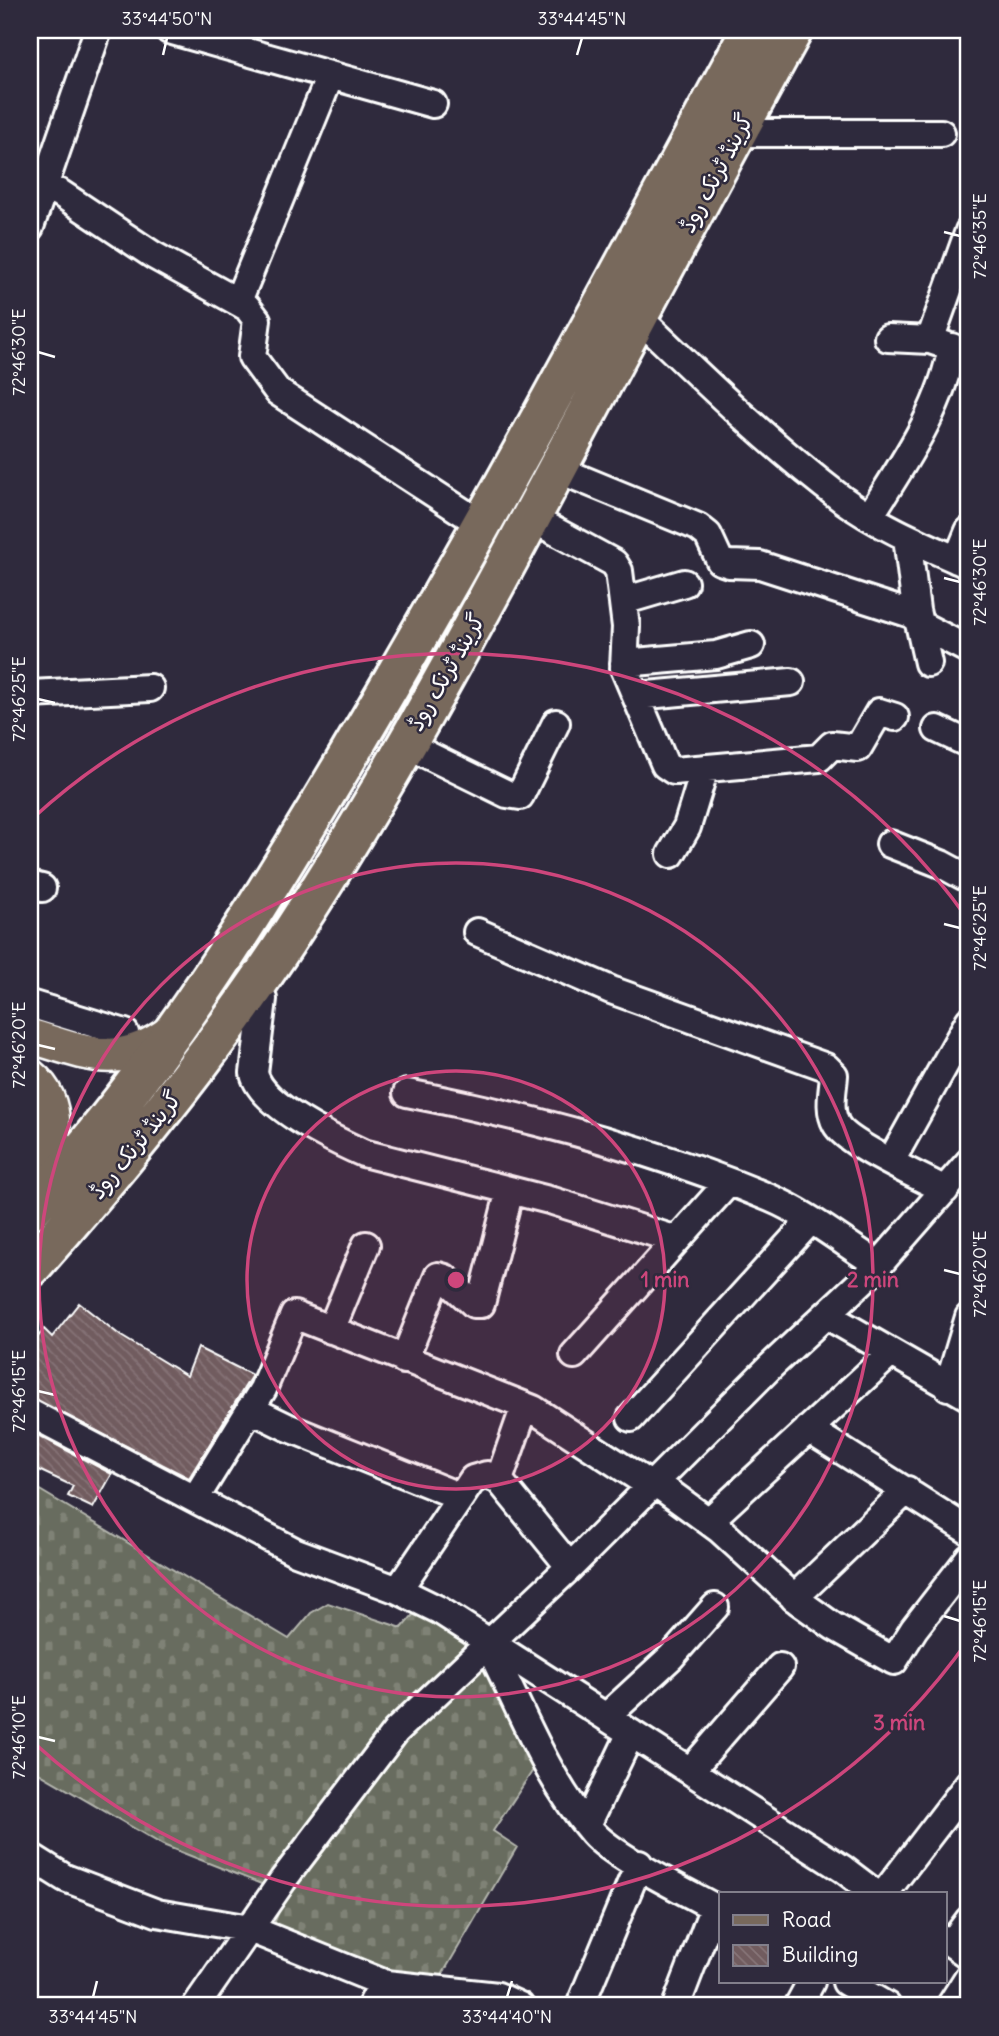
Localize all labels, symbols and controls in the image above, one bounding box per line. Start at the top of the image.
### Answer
text: 33°44'50"N [121,7,213,30]
text: 33°44'45"N [537,7,627,30]
street label: گرینڈ ٹرنک روڈ [672,108,759,237]
text: 72°46'35"E [968,193,991,279]
text: 72°46'30"E [7,308,30,396]
text: 72°46'30"E [968,538,991,626]
street label: گرینڈ ٹرنک روڈ [400,608,491,736]
text: 72°46'25"E [7,656,30,742]
text: 72°46'25"E [968,885,991,971]
text: 72°46'20"E [7,1002,30,1088]
street label: گرینڈ ٹرنک روڈ [82,1085,187,1205]
text: 72°46'20"E [968,1231,991,1317]
text: 1 min [641,1266,689,1293]
text: 2 min [847,1266,899,1293]
centre of rings [444,1268,468,1292]
text: 72°46'15"E [7,1350,30,1432]
text: 72°46'15"E [968,1580,991,1662]
text: 72°46'10"E [7,1695,30,1779]
text: 3 min [873,1709,925,1736]
legend [719,1892,946,1983]
text: Road [782,1906,831,1933]
text: Building [782,1941,858,1968]
text: 33°44'45"N [48,2005,138,2028]
text: 33°44'40"N [462,2005,552,2028]

